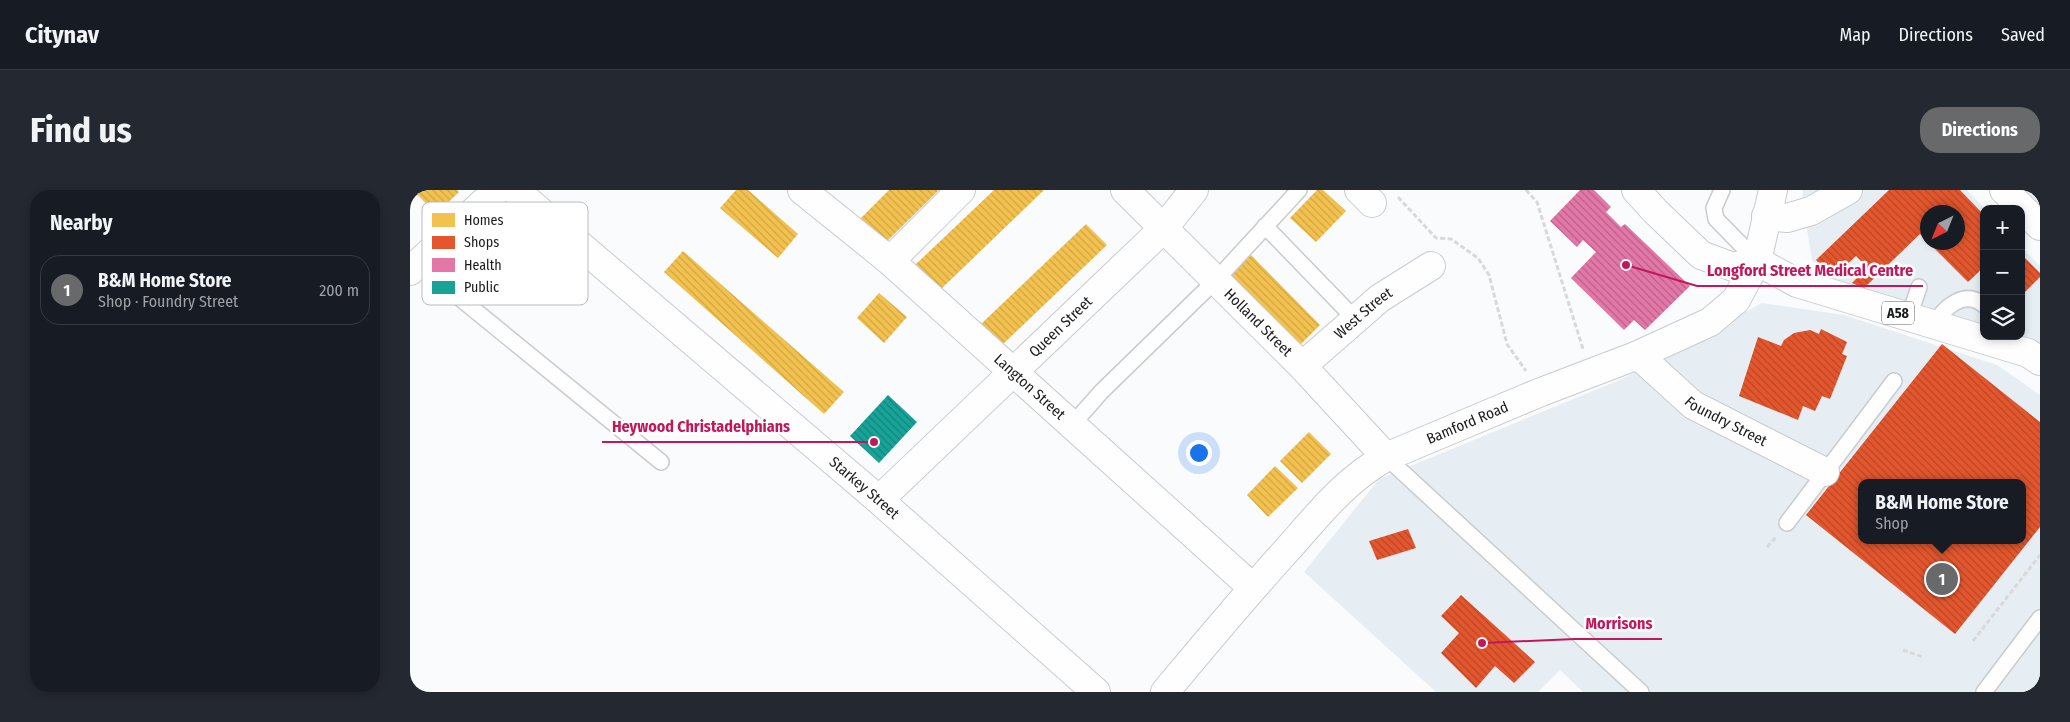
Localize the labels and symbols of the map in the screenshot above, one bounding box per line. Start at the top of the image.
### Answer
legend [422,202,588,305]
north arrow [1920,205,1965,250]
text: Homes [464,212,504,229]
text: Shops [464,234,499,251]
callout: Longford Street Medical Centre [1697,255,1923,286]
text: Health [464,257,502,274]
text: Longford Street Medical Centre [1707,261,1913,280]
text: Public [464,279,499,296]
street label: West Street [1331,284,1396,343]
street label: Holland Street [1221,285,1296,360]
street label: Queen Street [1025,292,1096,361]
road number: A58 [1882,302,1914,324]
street label: Langton Street [990,350,1069,424]
street label: Foundry Street [1681,393,1770,450]
street label: Bamford Road [1424,398,1511,448]
callout: Heywood Christadelphians [602,411,800,442]
text: Heywood Christadelphians [612,417,790,436]
your location [1186,440,1212,466]
street label: Starkey Street [826,453,903,523]
pin: 1 [1926,560,1958,598]
callout: Morrisons [1575,608,1662,639]
text: Morrisons [1586,614,1652,633]

